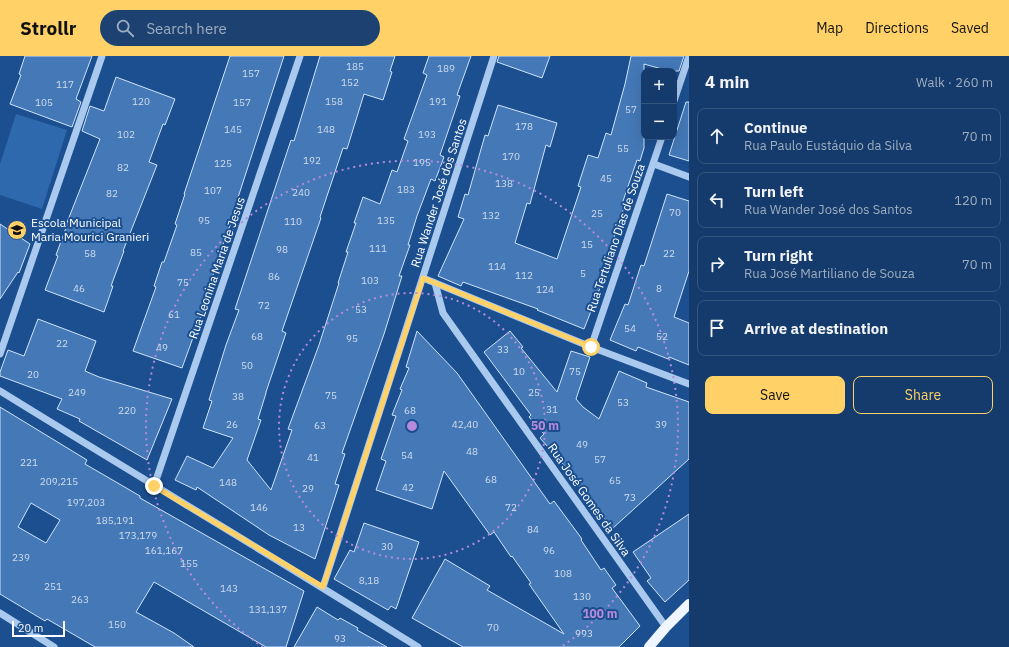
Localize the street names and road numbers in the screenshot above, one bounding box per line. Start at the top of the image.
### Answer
street label: Rua Wander José dos Santos [407,116,470,269]
street label: Rua Tertuliano Dias de Souza [583,161,648,314]
street label: Rua Leonina Maria de Jesus [185,195,248,341]
street label: Rua José Gomes da Silva [545,440,634,559]

